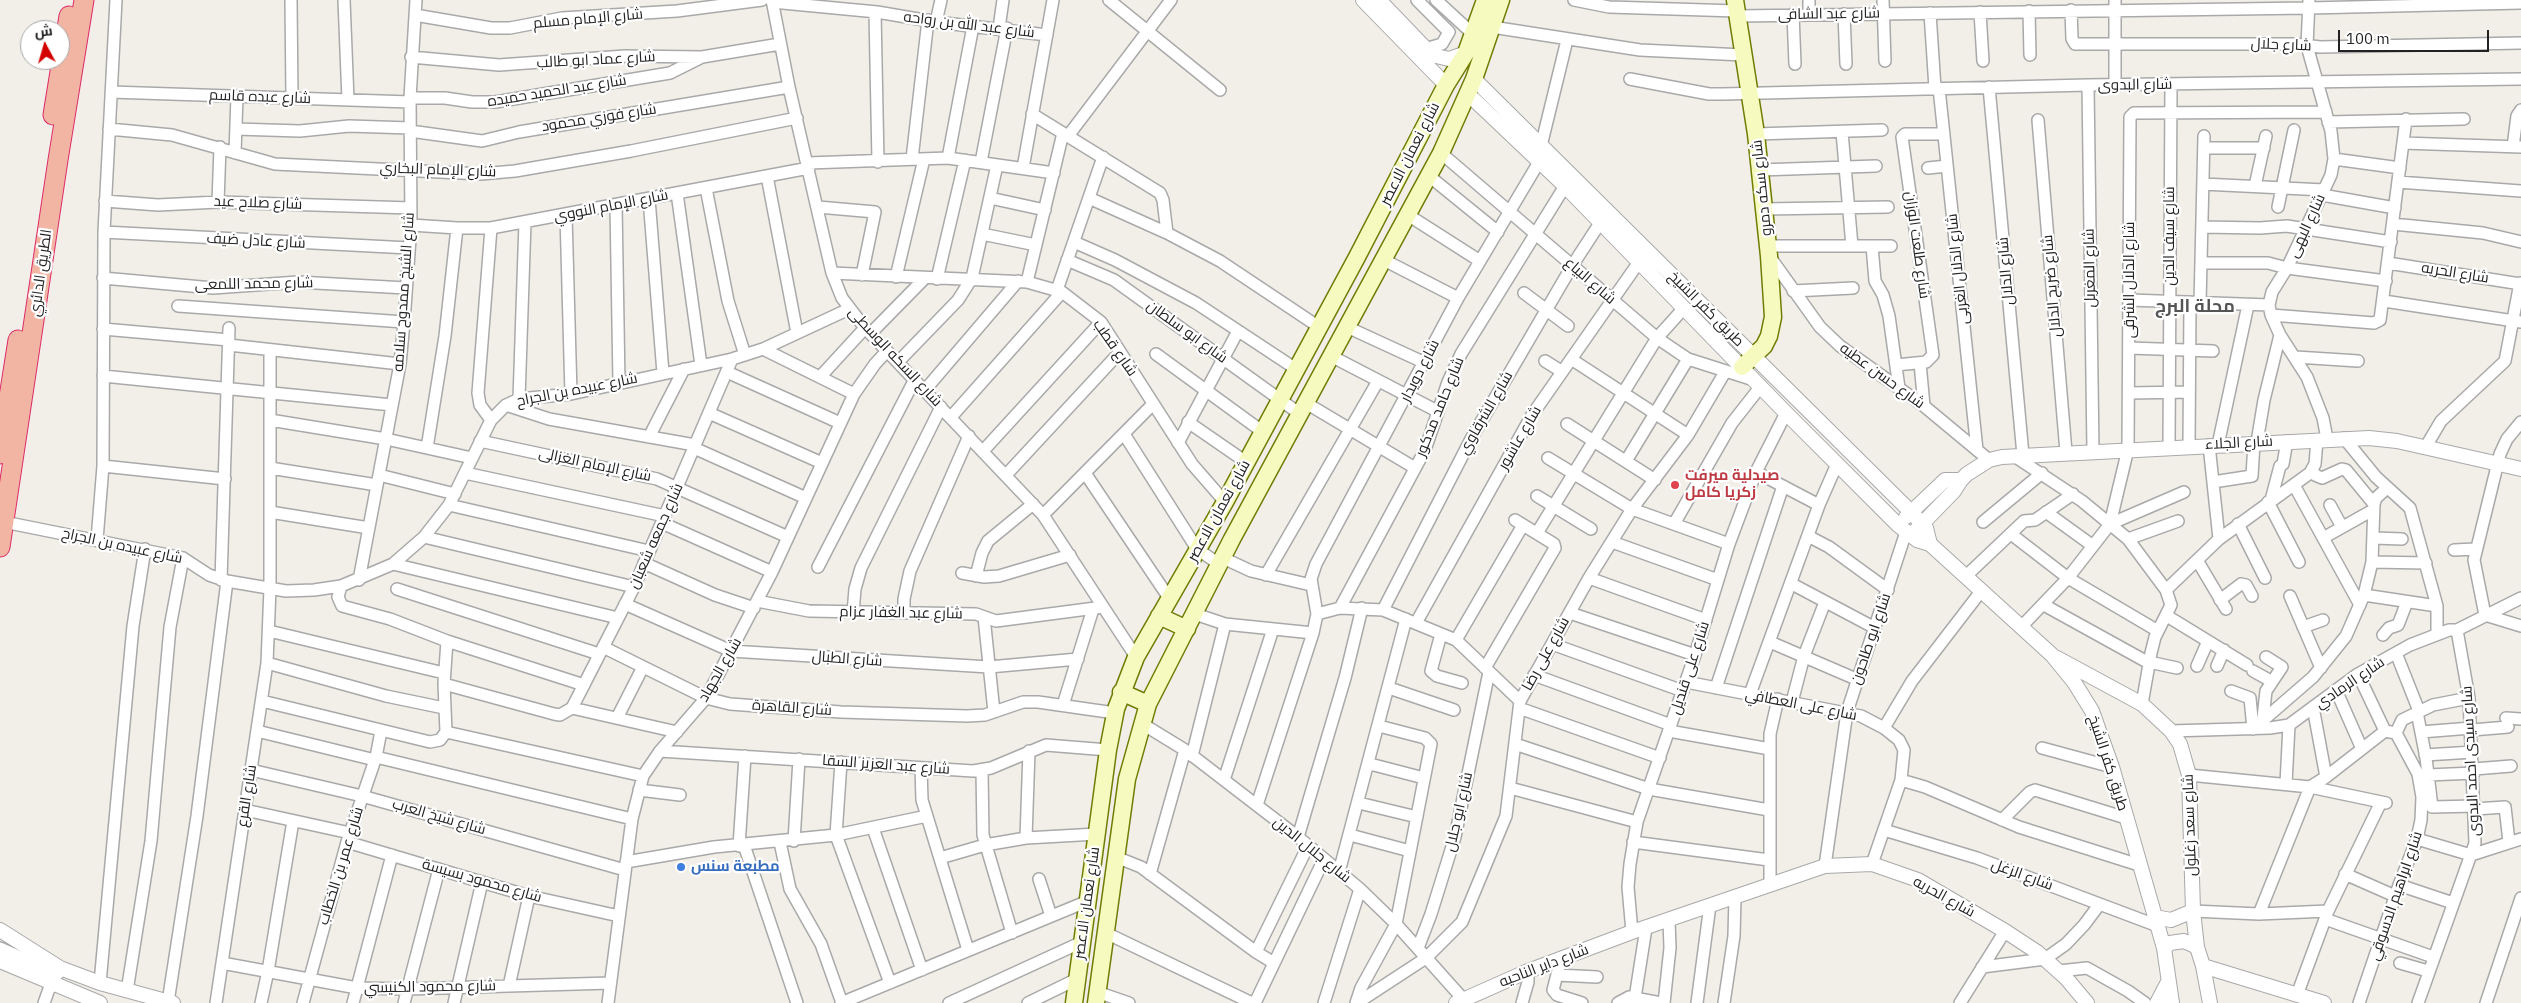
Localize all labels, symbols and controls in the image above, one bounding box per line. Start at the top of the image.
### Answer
street label: شارع عبد الشافى [1778,4,1880,24]
street label: شارع الإمام مسلم [532,5,644,33]
street label: شارع عبد الله بن رواحه [902,8,1036,42]
north arrow [20,20,70,70]
scale bar [2341,20,2492,52]
text: ش [34,21,53,41]
text: 100 m [2346,29,2390,48]
street label: شارع جلال [2250,35,2312,55]
street label: شارع عماد ابو طالب [536,48,656,72]
street label: شارع عبد الحميد حميده [486,71,628,111]
street label: شارع البدوى [2097,75,2173,95]
street label: شارع عبده قاسم [209,86,311,108]
street label: شارع نعمان الاعصر [1376,99,1444,209]
street label: شارع فوزي محمود [540,100,658,136]
street label: شارع سكه دمرو [1748,139,1776,237]
street label: شارع الإمام البخاري [379,159,497,181]
street label: شارع الإمام النووي [552,186,670,226]
street label: شارع سيف الدين [2161,186,2179,286]
street label: شارع طلعت الوزان [1901,190,1933,300]
street label: شارع البهى [2284,191,2330,261]
street label: شارع صلاح عيد [213,192,303,214]
street label: شارع الشيخ ممدوح سلامه [389,212,419,372]
street label: شارع الدلال الغربى [1943,213,1973,325]
street label: شارع الدلال الشرقى [2121,222,2139,338]
street label: الطريق الدائري [26,228,56,318]
street label: شارع المغربل [2080,228,2100,308]
street label: شارع عادل ضيف [206,229,306,253]
street label: شارع ضريح الدلال [2039,234,2065,338]
street label: شارع الدلال [1994,236,2018,306]
street label: شارع البياع [1561,254,1619,308]
street label: شارع الحريه [2420,259,2490,287]
street label: طريق كفر الشيخ [1664,267,1748,351]
street label: شارع محمد اللمعى [195,274,313,294]
district label: محلة البرج [2155,296,2235,318]
street label: شارع ابو سلطان [1143,297,1231,367]
street label: شارع السكه الوسطى [844,304,946,410]
street label: شارع قطب [1089,316,1141,380]
street label: شارع دويدار [1397,337,1443,405]
street label: شارع حسن عطيه [1836,339,1928,413]
street label: شارع حامد مدكور [1412,354,1468,460]
street label: شارع الشرقاوي [1455,368,1517,458]
street label: شارع عبيده بن الجراح [515,369,639,411]
street label: شارع عاشور [1494,403,1546,473]
street label: شارع الجلاء [2205,432,2273,454]
street label: شارع الإمام الغزالى [537,444,653,486]
street label: شارع نعمان الاعصر [1184,457,1254,565]
place label: صيدلية ميرفت زكريا كامل [1685,467,1780,502]
marker: صيدلية ميرفت زكريا كامل [1669,479,1681,491]
street label: شارع جمعه شعبان [625,480,687,592]
street label: شارع عبيده بن الجراح [60,524,184,568]
street label: شارع ابو طاحون [1847,591,1895,687]
street label: شارع عبد الغفار عزام [839,603,963,623]
street label: شارع على رضا [1518,614,1574,694]
street label: شارع على قنديل [1666,619,1714,717]
street label: شارع الجهاد [694,635,746,705]
street label: شارع الطبال [811,648,883,670]
street label: شارع الرمادي [2312,653,2388,713]
street label: شارع على العطافي [1744,685,1858,725]
street label: شارع سيدى احمد البدوى [2458,685,2484,837]
street label: شارع القاهرة [751,696,833,720]
street label: طريق كفر الشيخ [2084,713,2132,813]
street label: شارع عبد العزيز السقا [822,752,950,778]
street label: شارع القرع [233,763,261,829]
street label: شارع ابو جلال [1441,770,1477,854]
street label: شارع سعد زغلول [2179,774,2201,876]
street label: شارع شيخ العرب [390,795,488,839]
street label: شارع عمر بن الخطاب [315,805,367,927]
street label: شارع جلال الدين [1269,813,1355,887]
street label: شارع ابراهيم الدسوقي [2365,829,2427,963]
street label: شارع نعمان الاعصر [1070,846,1104,960]
street label: شارع محمود بسيسة [420,855,544,907]
street label: شارع الزغل [1989,855,2055,895]
place label: مطبعة سنس [691,858,780,876]
marker: مطبعة سنس [675,861,687,873]
street label: شارع الحريه [1910,873,1978,921]
street label: شارع داير الناحيه [1497,941,1591,991]
street label: شارع محمود الكنيسي [364,977,496,997]

